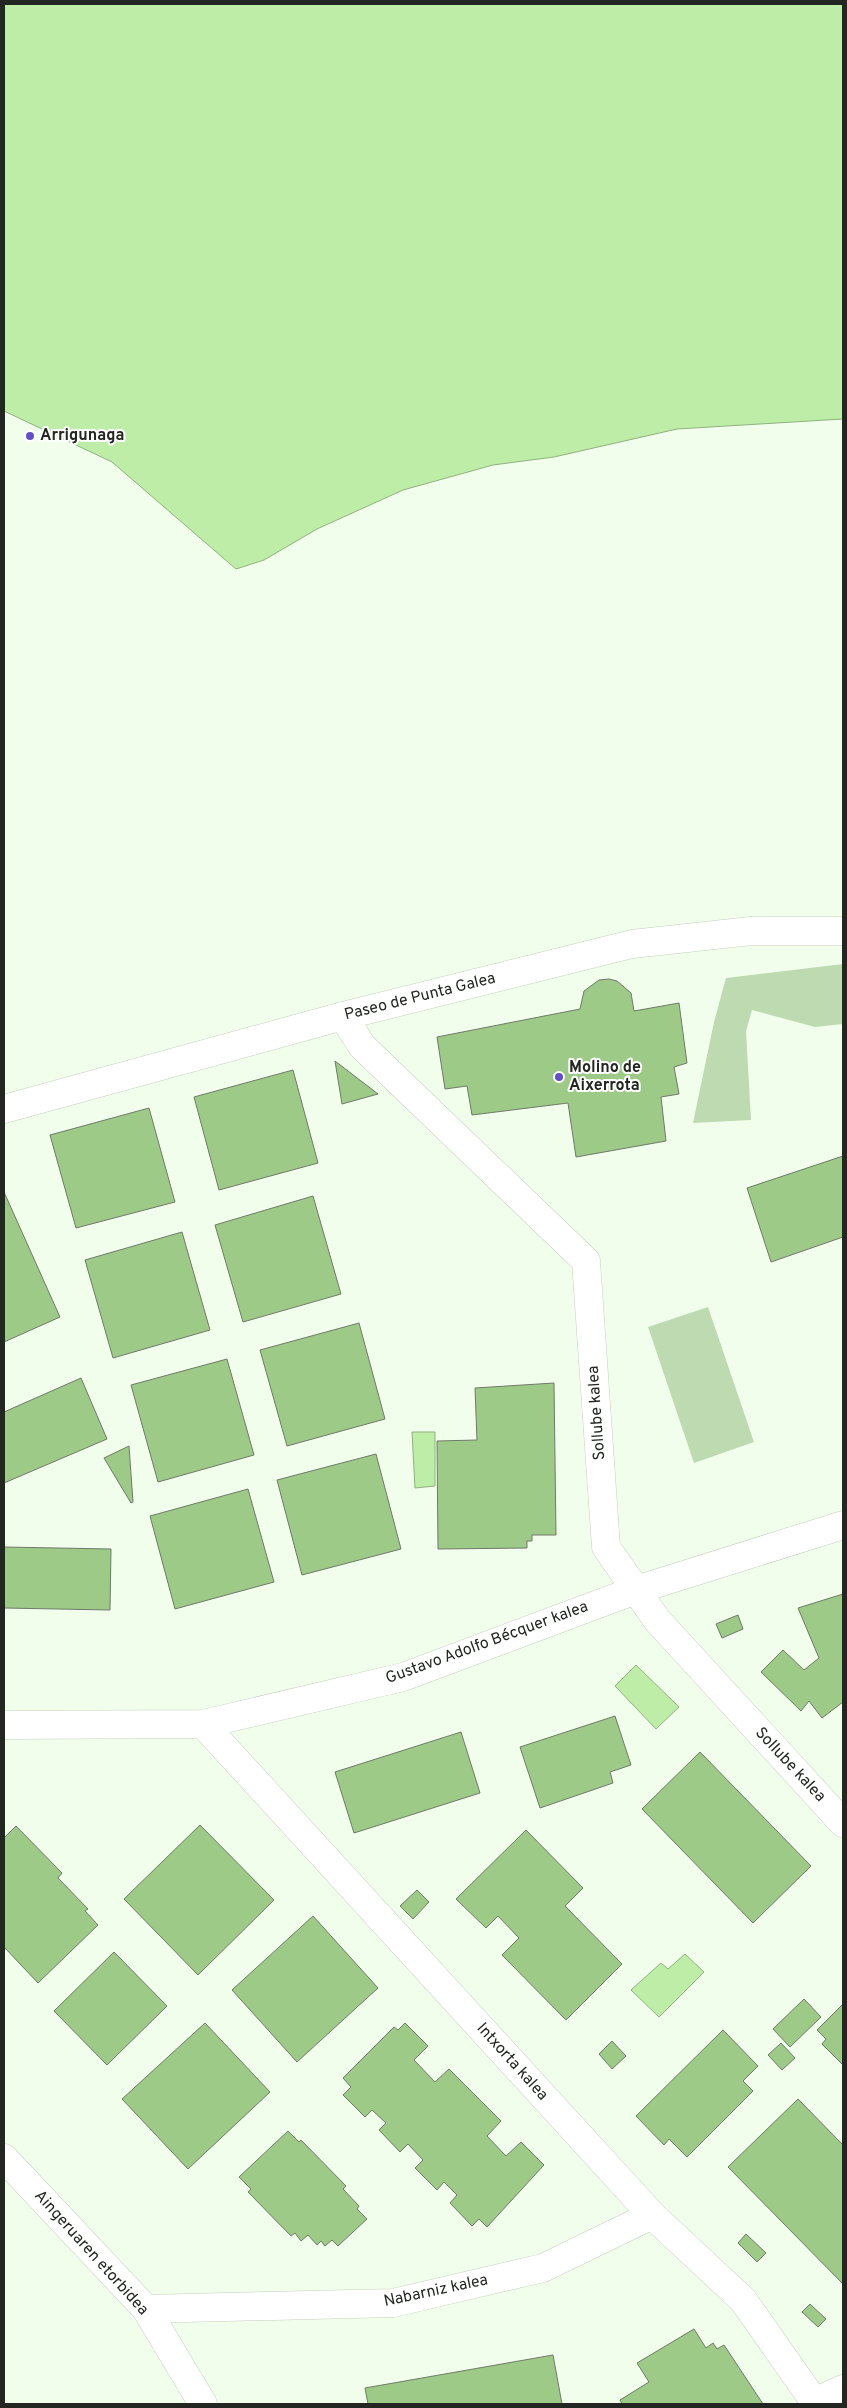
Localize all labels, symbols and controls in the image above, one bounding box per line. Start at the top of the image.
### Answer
place label: Arrigunaga [40,426,124,446]
marker: Arrigunaga [24,430,36,442]
street label: Paseo de Punta Galea [342,969,498,1025]
place label: Molino de Aixerrota [569,1058,641,1096]
marker: Molino de Aixerrota [553,1071,565,1083]
street label: Sollube kalea [584,1365,610,1461]
street label: Gustavo Adolfo Bécquer kalea [383,1597,591,1689]
street label: Sollube kalea [750,1723,830,1807]
street label: Intxorta kalea [472,2019,552,2105]
street label: Aingeruaren etorbidea [30,2186,152,2320]
street label: Nabarniz kalea [382,2270,490,2312]

